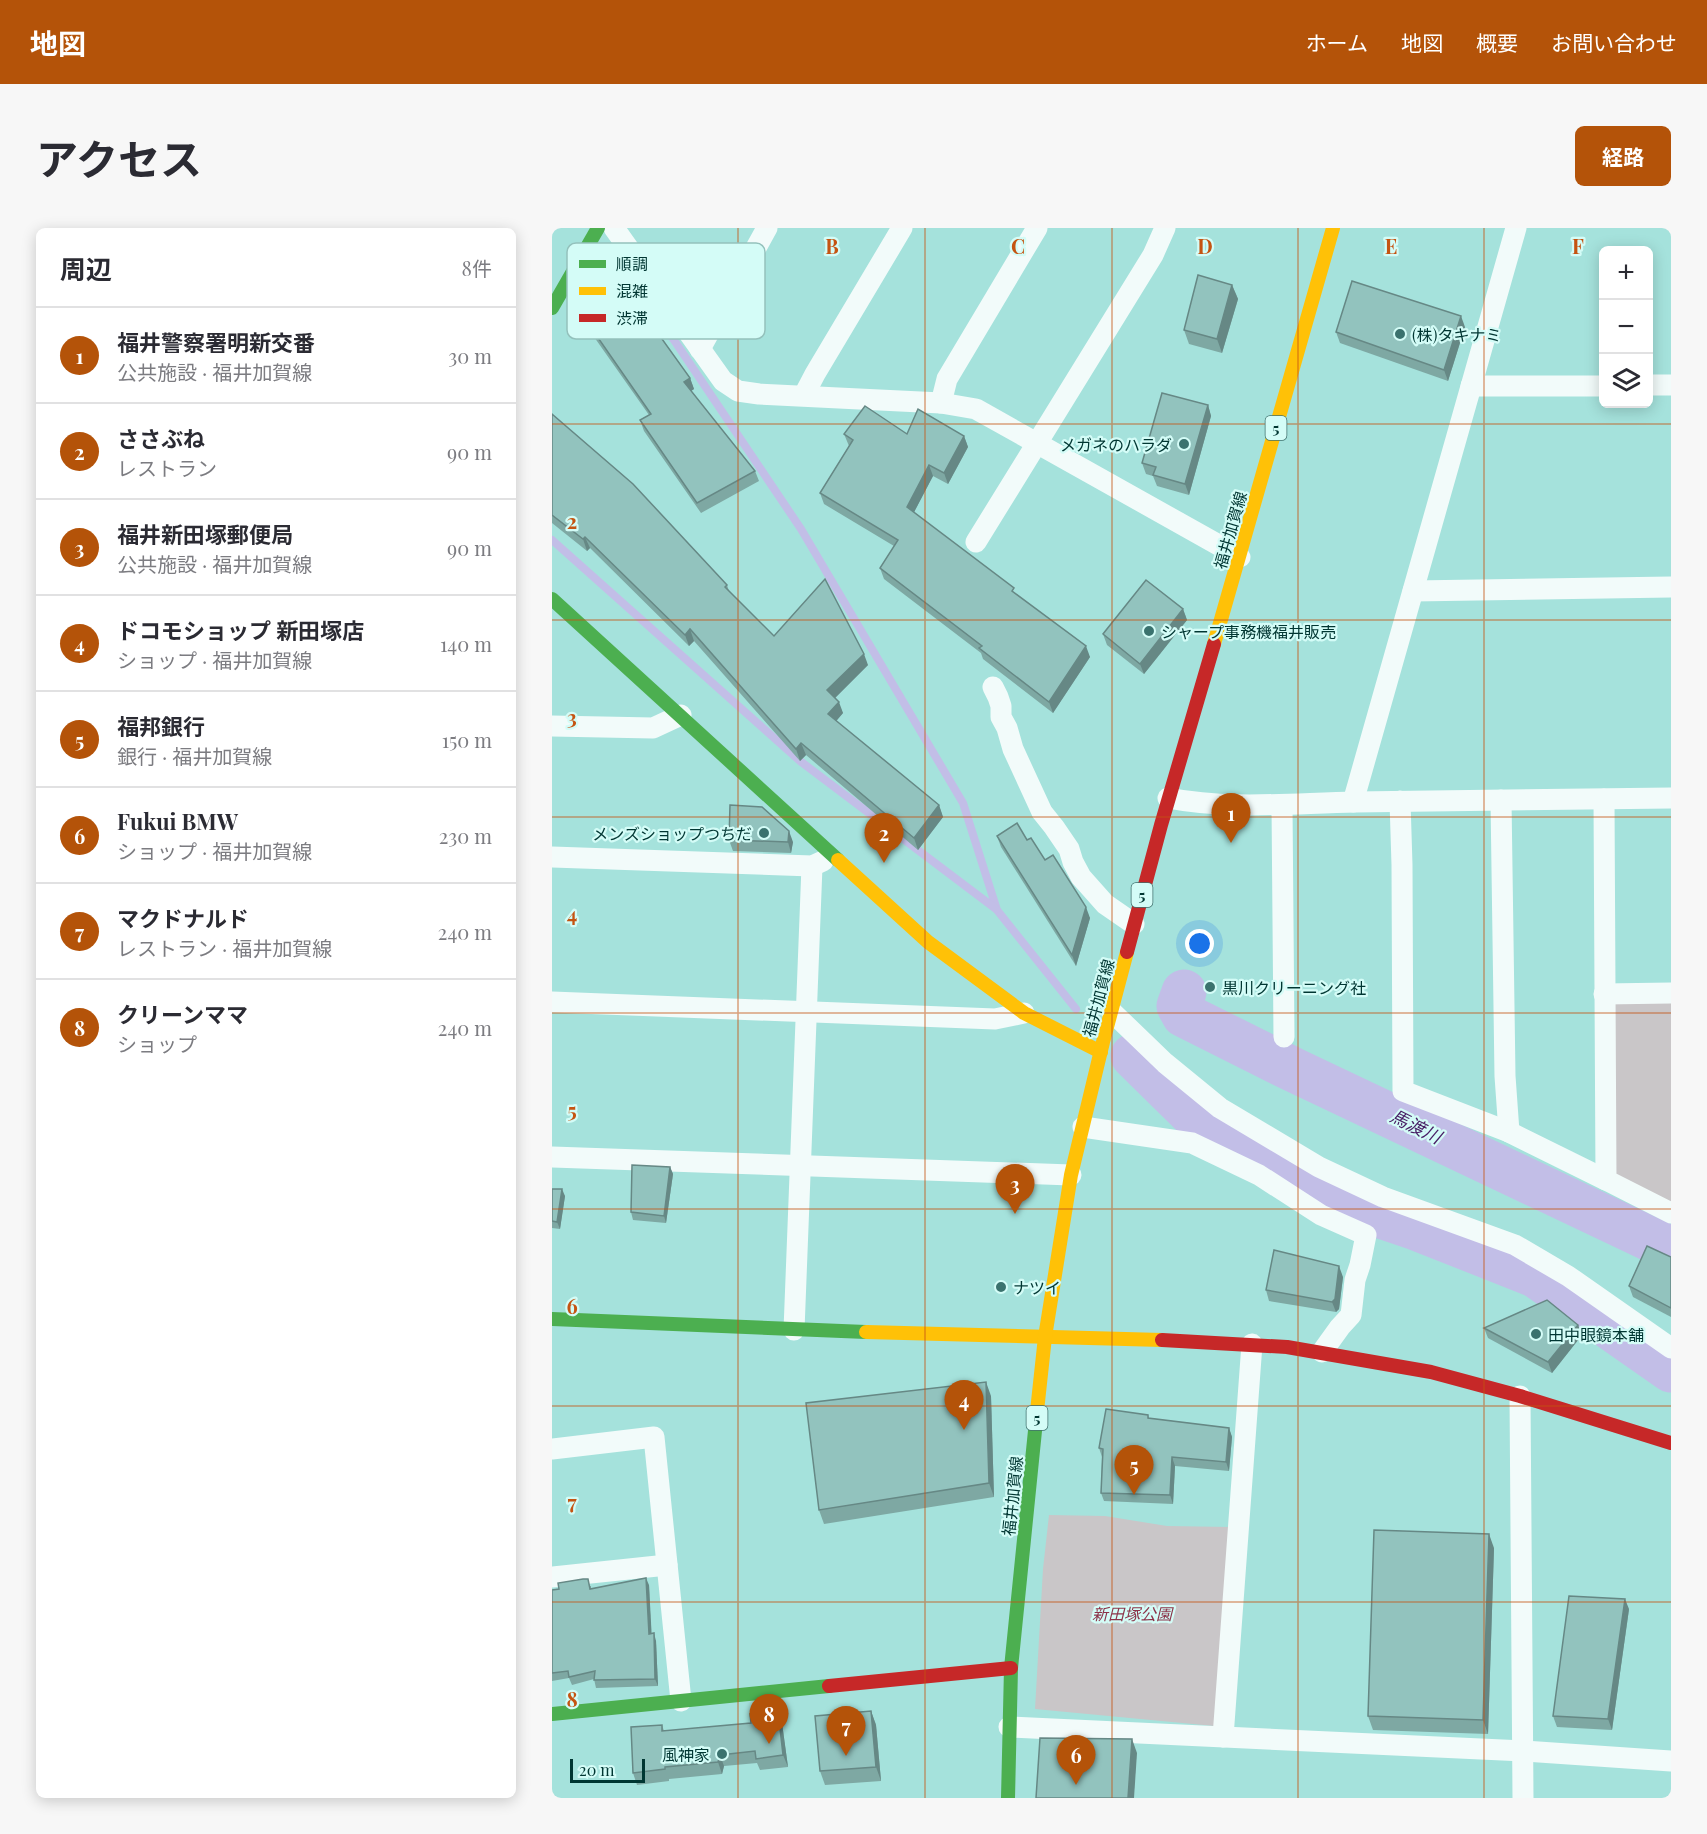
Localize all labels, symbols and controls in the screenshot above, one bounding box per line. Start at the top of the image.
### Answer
text: 地図 [30,24,86,61]
text: ホーム [1306,28,1368,56]
text: 地図 [1401,28,1443,56]
text: 概要 [1476,28,1518,56]
text: お問い合わせ [1551,28,1677,56]
button: 経路 [1575,126,1671,186]
text: アクセス [36,130,202,186]
text: B [825,232,839,259]
text: C [1011,232,1025,259]
text: D [1197,232,1213,259]
text: E [1385,232,1397,259]
text: F [1572,232,1584,259]
legend [567,243,765,339]
map controls [1599,246,1653,408]
button: + [1599,246,1653,300]
text: 周辺 [60,251,112,286]
text: 順調 [616,253,648,274]
text: 8件 [462,254,492,281]
text: 混雑 [616,280,648,301]
button: − [1599,300,1653,354]
text: 渋滞 [616,307,648,328]
place label: (株)タキナミ [1412,324,1501,345]
text: 福井警察署明新交番 [117,327,315,357]
marker: (株)タキナミ [1393,327,1407,341]
text: 1 [76,342,83,369]
text: 30 m [448,342,492,369]
button: layers [1599,354,1653,408]
text: 公共施設 · 福井加賀線 [117,358,312,385]
road number: 5 [1266,416,1286,440]
text: ささぶね [117,423,205,453]
place label: メガネのハラダ [1060,434,1172,455]
marker: メガネのハラダ [1177,437,1191,451]
text: 2 [74,438,85,465]
text: 90 m [447,438,492,465]
text: レストラン [117,454,217,481]
street label: 福井加賀線 [1209,489,1251,571]
text: 2 [567,507,577,534]
text: 福井新田塚郵便局 [117,519,293,549]
text: 3 [75,534,84,561]
text: 90 m [447,534,492,561]
text: 公共施設 · 福井加賀線 [117,550,312,577]
text: ドコモショップ 新田塚店 [117,615,364,645]
place label: シャープ事務機福井販売 [1161,621,1336,642]
marker: シャープ事務機福井販売 [1142,624,1156,638]
text: 4 [74,630,85,657]
text: 140 m [440,630,492,657]
text: ショップ · 福井加賀線 [117,646,312,673]
text: 3 [567,703,577,730]
text: 福邦銀行 [117,711,205,741]
text: 5 [75,726,84,753]
text: 150 m [442,726,492,753]
text: 銀行 · 福井加賀線 [117,742,272,769]
pin: 1 [1212,794,1250,843]
text: Fukui BMW [117,806,238,836]
pin: 2 [864,814,904,863]
text: 6 [74,822,85,849]
text: 230 m [439,822,492,849]
place label: メンズショップつちだ [592,823,752,844]
marker: メンズショップつちだ [757,826,771,840]
text: ショップ · 福井加賀線 [117,837,312,864]
road number: 5 [1132,883,1152,907]
text: 4 [567,900,577,927]
text: マクドナルド [117,903,249,933]
text: 7 [75,918,84,945]
text: 240 m [438,918,492,945]
your location [1185,929,1214,958]
text: レストラン · 福井加賀線 [117,934,332,961]
street label: 福井加賀線 [1078,957,1118,1039]
place label: 黒川クリーニング社 [1222,977,1366,998]
marker: 黒川クリーニング社 [1203,980,1217,994]
text: クリーンママ [117,999,248,1029]
text: 8 [74,1014,85,1041]
text: 240 m [438,1014,492,1041]
text: ショップ [117,1030,197,1057]
text: 5 [567,1096,577,1123]
water label: 馬渡川 [1386,1103,1447,1149]
pin: 3 [996,1164,1034,1214]
place label: ナツイ [1013,1277,1061,1298]
marker: ナツイ [994,1280,1008,1294]
text: 6 [566,1292,578,1319]
place label: 田中眼鏡本舗 [1548,1324,1644,1345]
marker: 田中眼鏡本舗 [1529,1327,1543,1341]
pin: 4 [944,1380,984,1430]
road number: 5 [1026,1406,1048,1430]
pin: 5 [1114,1446,1154,1495]
street label: 福井加賀線 [997,1455,1027,1537]
text: 7 [567,1488,577,1515]
park label: 新田塚公園 [1092,1603,1174,1624]
text: 8 [566,1685,578,1712]
pin: 8 [750,1694,788,1744]
pin: 7 [826,1706,866,1756]
pin: 6 [1056,1736,1096,1785]
place label: 風神家 [662,1744,710,1765]
marker: 風神家 [715,1747,729,1761]
scale bar [570,1756,645,1784]
text: 20 m [579,1759,614,1780]

